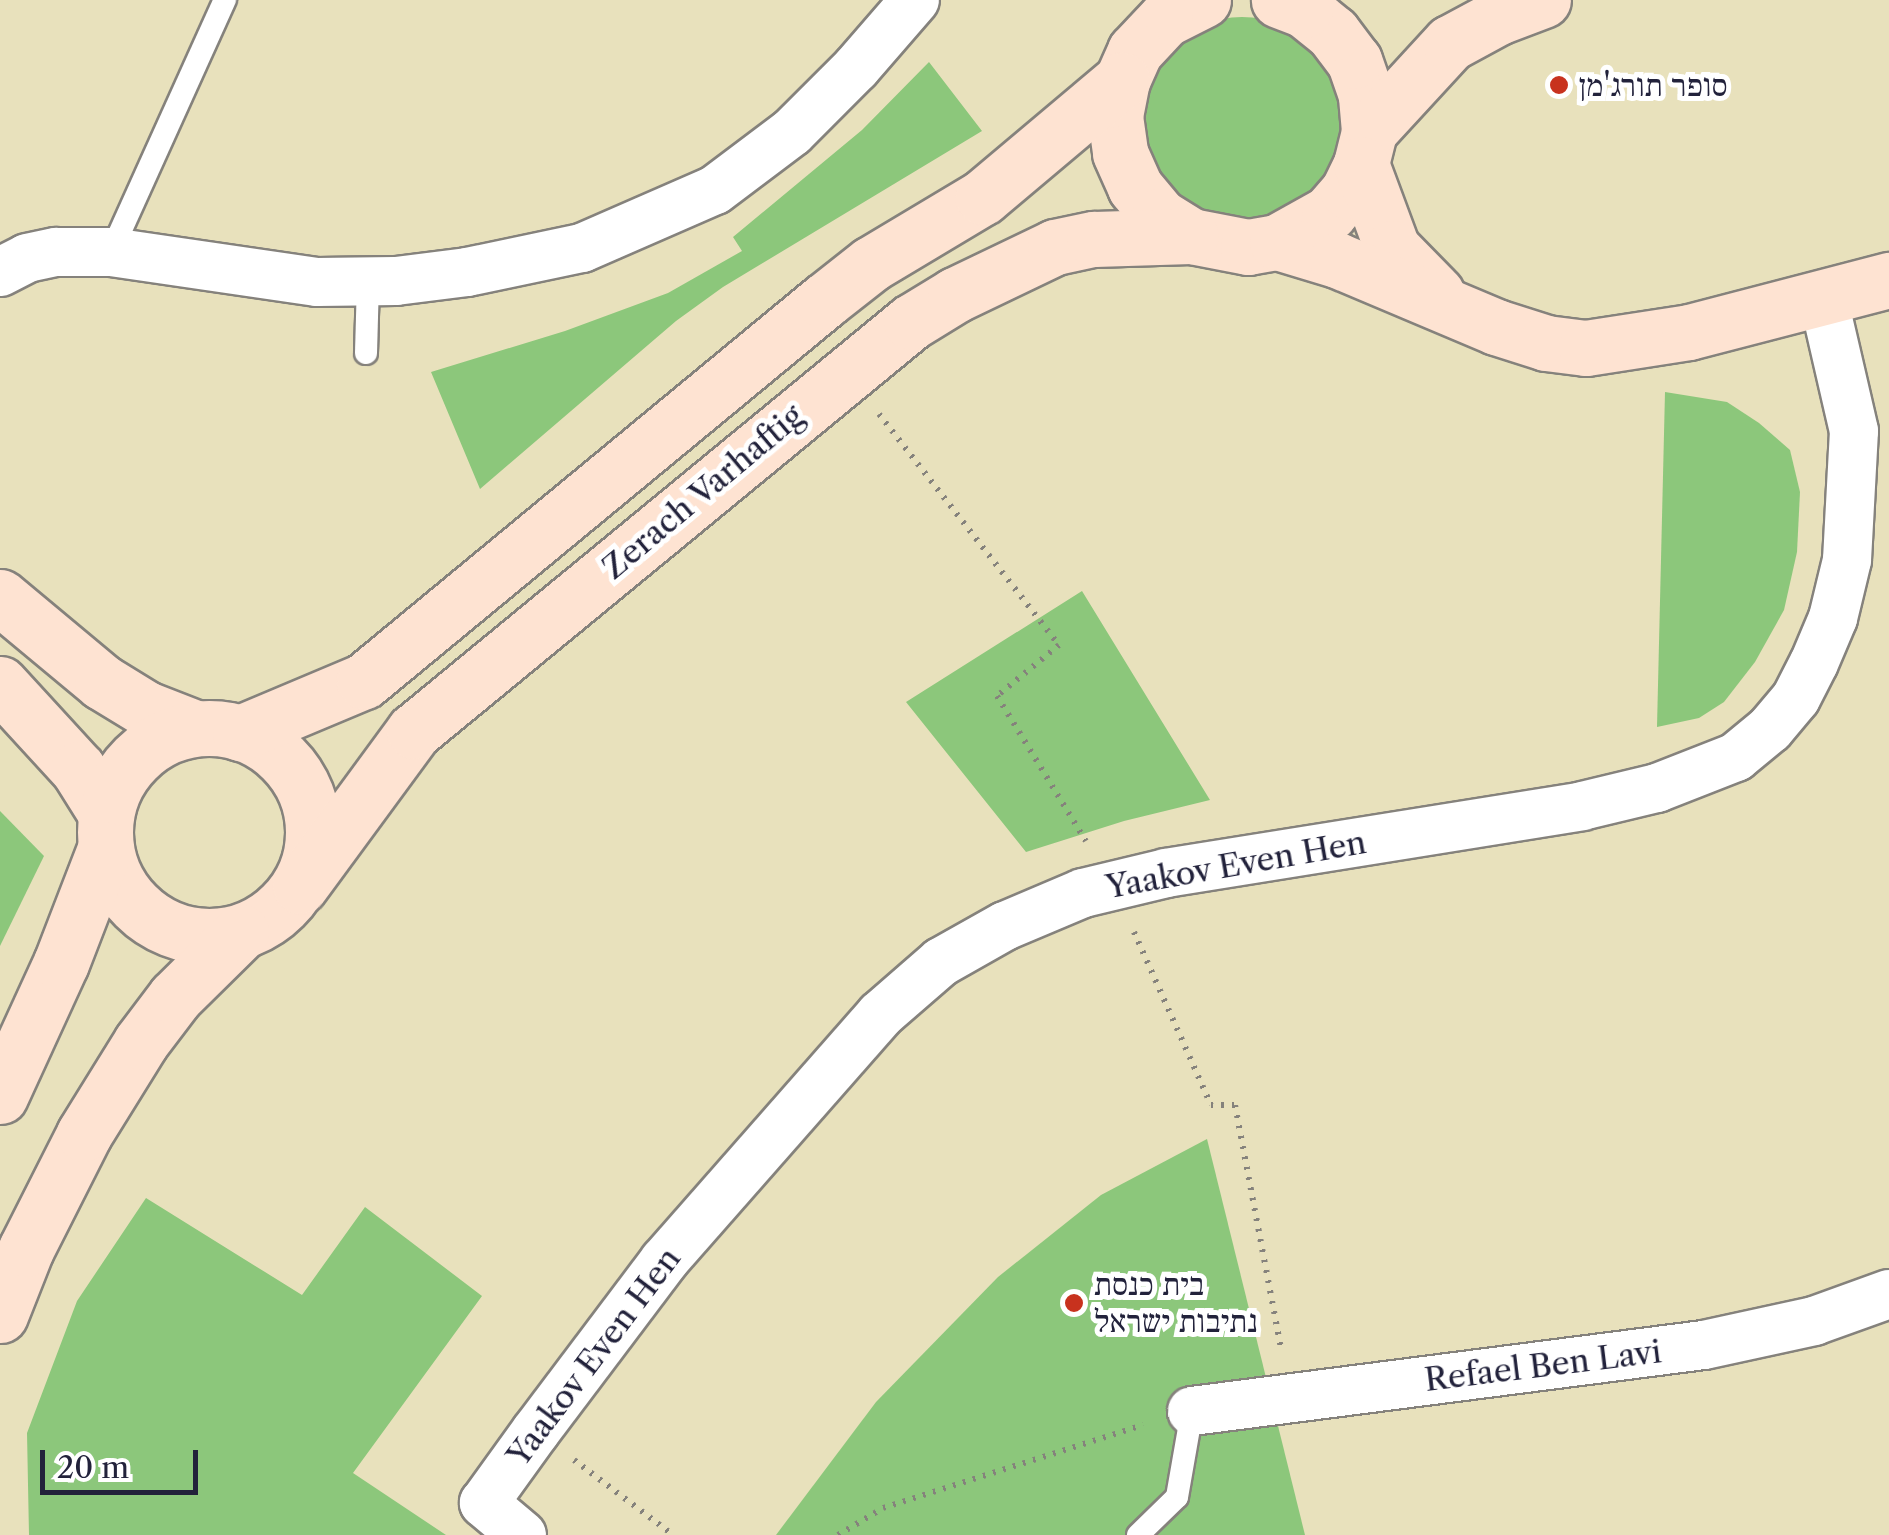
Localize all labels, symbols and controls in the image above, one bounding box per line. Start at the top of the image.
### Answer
place label: סופר תורג'מן [1579,66,1728,104]
marker: סופר תורג'מן [1548,74,1570,96]
street label: Zerach Varhaftig [594,397,812,587]
street label: Yaakov Even Hen [1102,823,1370,907]
street label: Yaakov Even Hen [499,1240,689,1474]
place label: בית כנסת נתיבות ישראל [1094,1266,1258,1341]
marker: בית כנסת נתיבות ישראל [1063,1292,1085,1314]
street label: Refael Ben Lavi [1422,1332,1664,1400]
scale bar [45,1430,202,1492]
text: 20 m [57,1449,129,1486]

